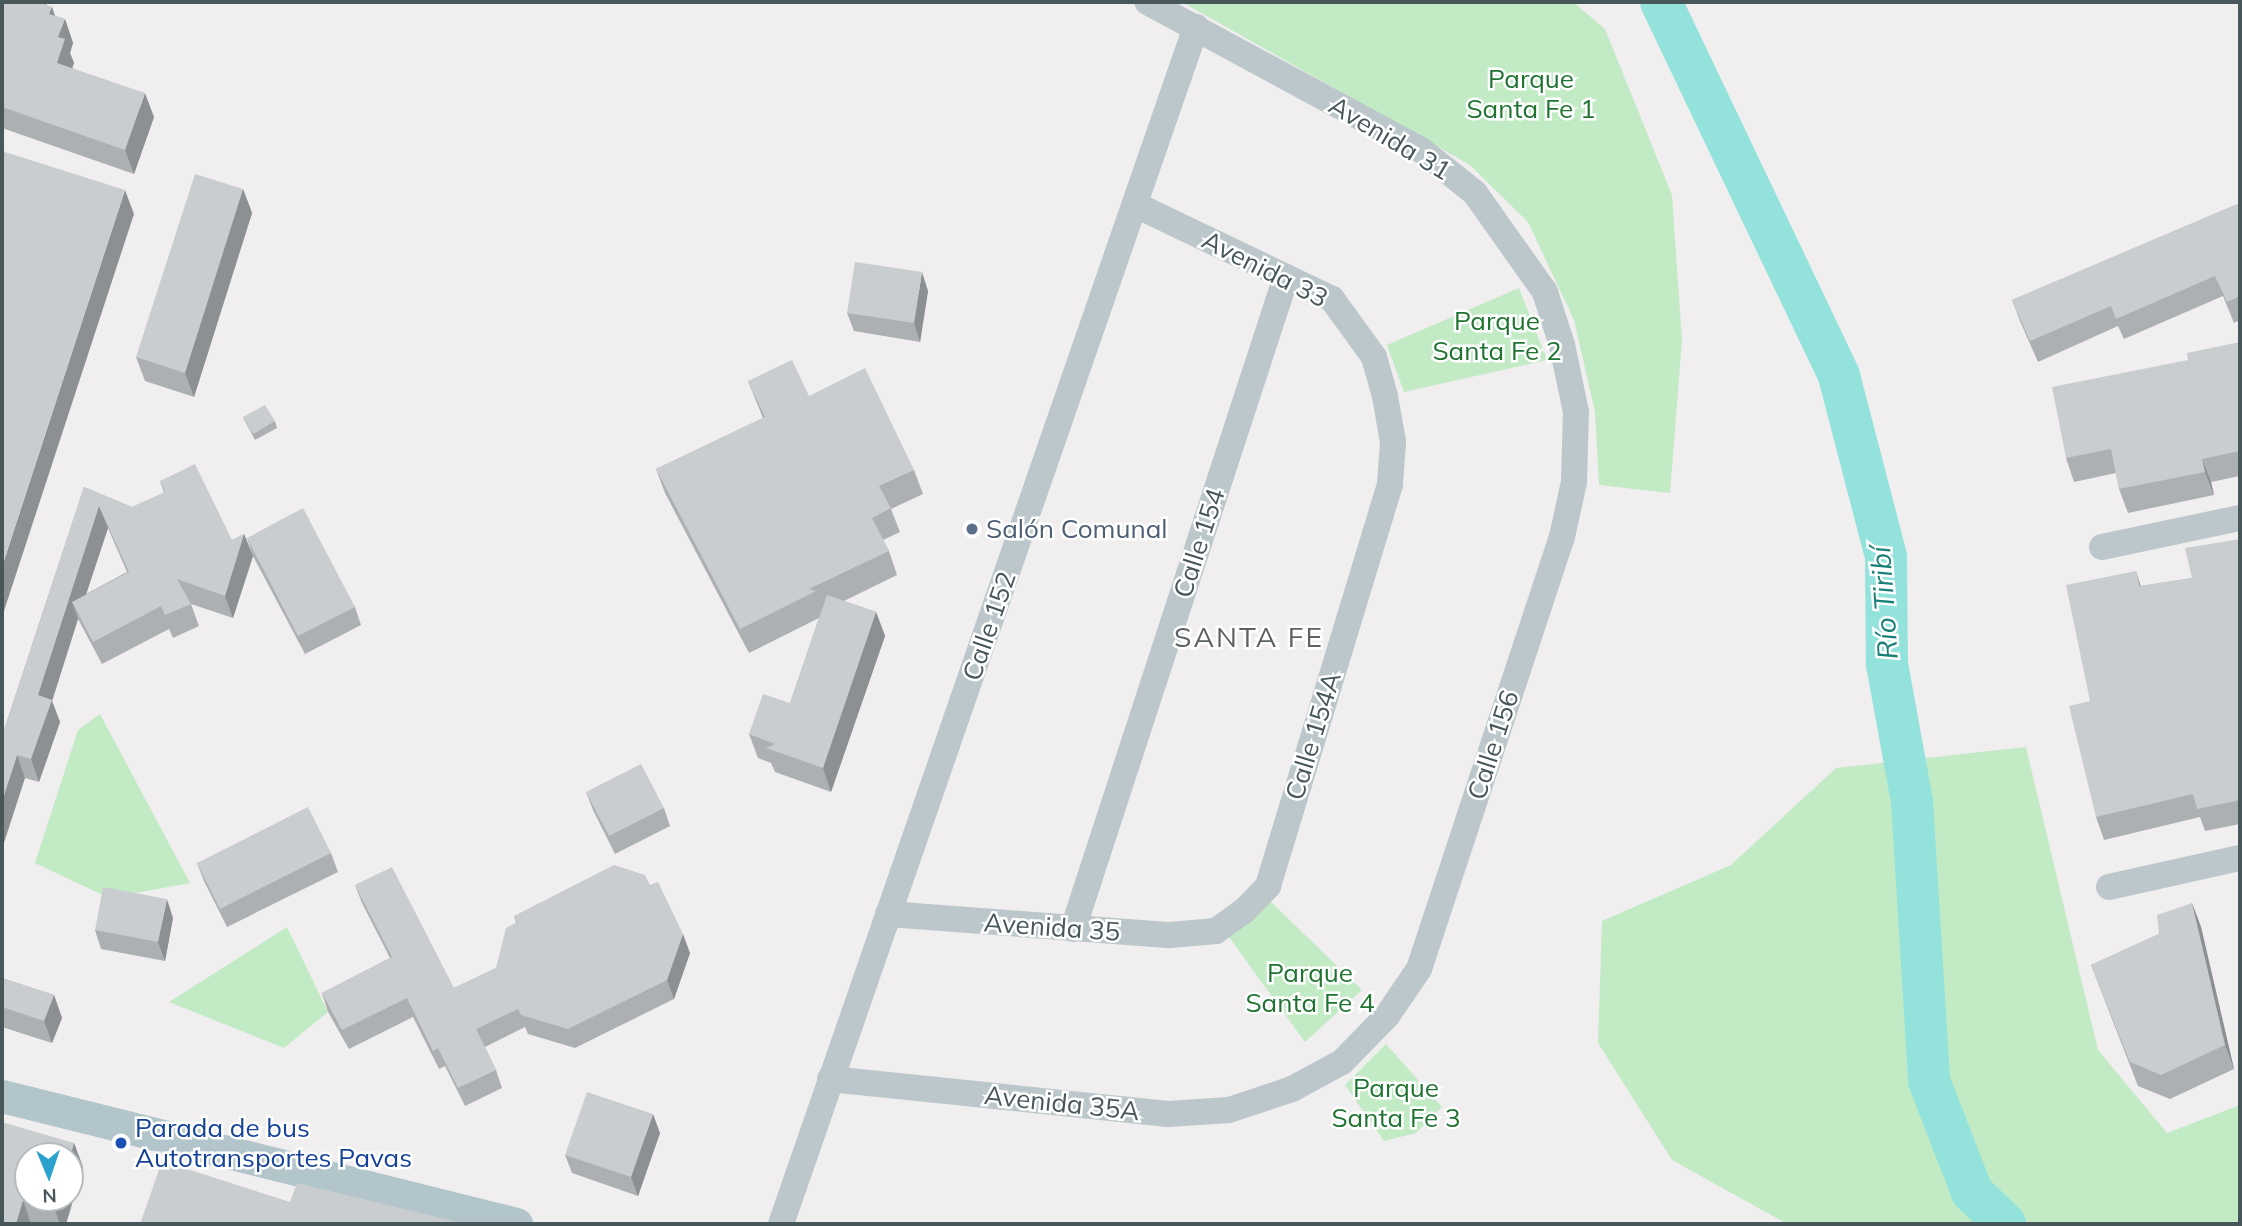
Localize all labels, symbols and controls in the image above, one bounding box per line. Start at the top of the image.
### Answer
park label: Parque Santa Fe 1 [1466,63,1596,124]
street label: Avenida 31 [1323,89,1457,187]
street label: Avenida 33 [1197,224,1333,314]
park label: Parque Santa Fe 2 [1432,305,1562,366]
street label: Calle 154 [1167,484,1231,602]
place label: Salón Comunal [986,513,1167,545]
marker: Salón Comunal [964,521,980,537]
water label: Río Tiribí [1863,545,1905,661]
street label: Calle 152 [956,567,1022,685]
district label: SANTA FE [1175,620,1323,654]
street label: Calle 154A [1279,668,1347,804]
street label: Calle 156 [1461,686,1525,804]
street label: Avenida 35 [983,907,1121,947]
park label: Parque Santa Fe 4 [1245,957,1375,1018]
park label: Parque Santa Fe 3 [1331,1072,1461,1134]
street label: Avenida 35A [983,1079,1141,1127]
place label: Parada de bus Autotransportes Pavas [135,1112,412,1174]
marker: Parada de bus Autotransportes Pavas [113,1135,129,1151]
north arrow [14,1142,84,1212]
text: N [42,1184,57,1208]

